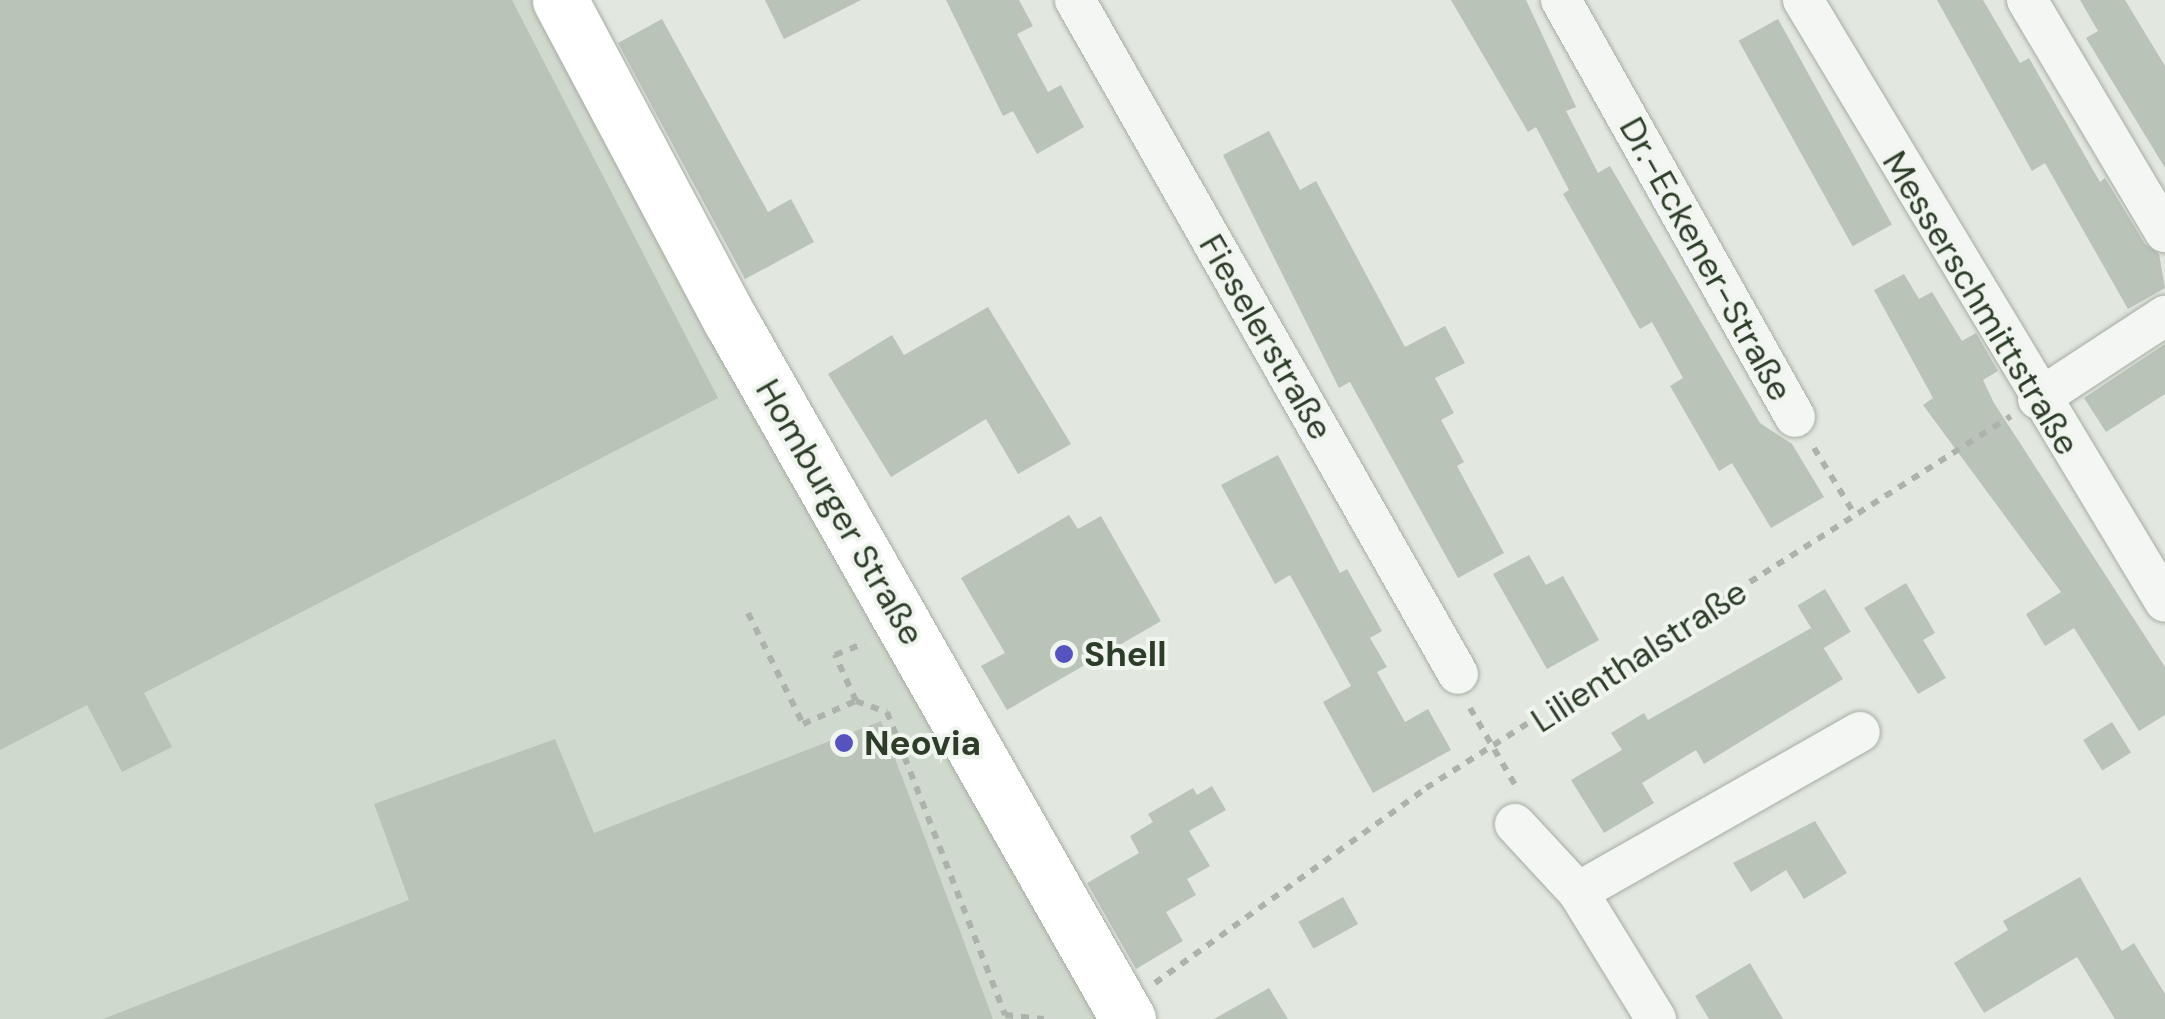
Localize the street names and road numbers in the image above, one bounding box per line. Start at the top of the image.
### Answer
street label: Dr.-Eckener-Straße [1611,110,1801,408]
street label: Messerschmittstraße [1874,143,2088,463]
street label: Fieselerstraße [1190,227,1342,447]
street label: Homburger Straße [747,372,933,652]
street label: Lilienthalstraße [1523,571,1755,741]

